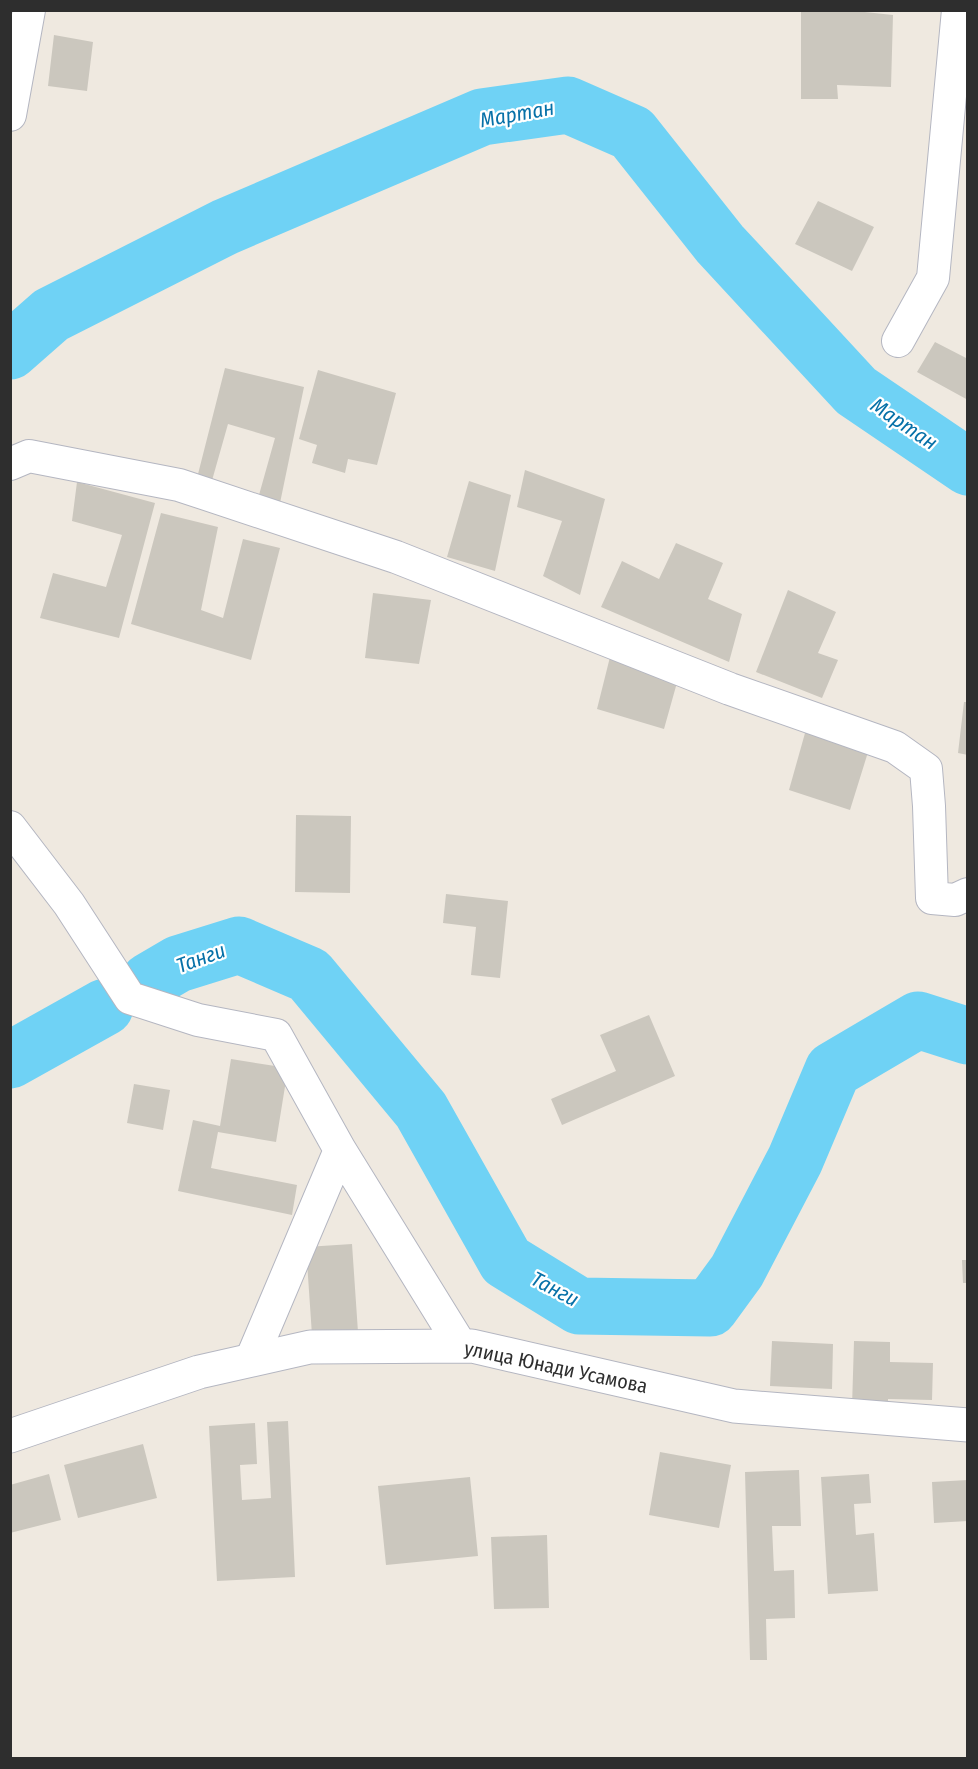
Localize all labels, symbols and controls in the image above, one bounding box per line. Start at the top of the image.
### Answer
water label: Мартан [478,95,556,133]
water label: Мартан [866,392,942,456]
water label: Танги [173,937,229,979]
water label: Танги [527,1266,583,1312]
street label: улица Юнади Усамова [462,1336,650,1398]

